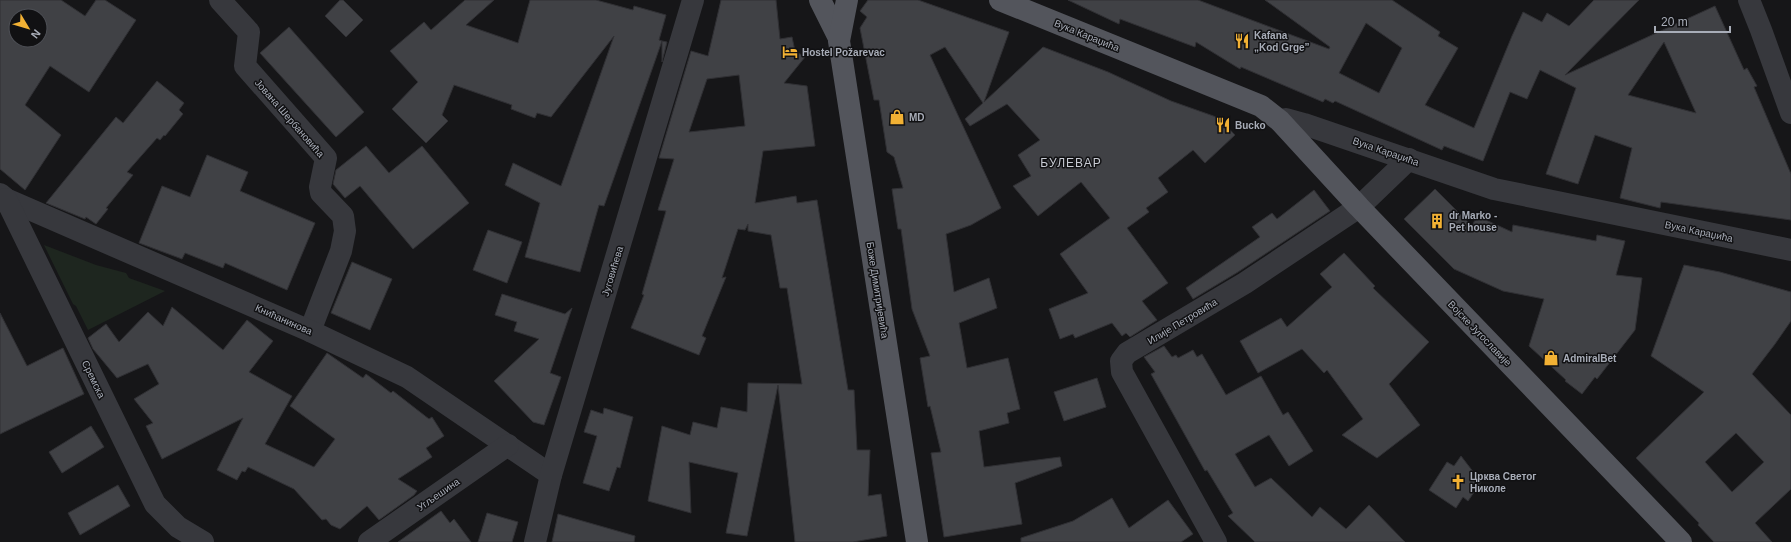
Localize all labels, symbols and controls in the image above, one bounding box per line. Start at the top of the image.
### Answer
north arrow [8,8,48,48]
scale bar [1655,8,1730,34]
text: 20 m [1661,15,1688,29]
street label: Вука Караџића [1053,17,1121,54]
text: N [29,27,43,41]
place label: Kafana „Kod Grge” [1254,30,1310,53]
restaurant icon: Kafana „Kod Grge” [1233,32,1251,50]
hotel icon: Hostel Požarevac [781,43,799,61]
place label: Hostel Požarevac [802,47,885,58]
street label: Јована Шербановића [253,77,327,160]
shop icon: MD [888,108,906,126]
place label: MD [909,112,925,123]
restaurant icon: Bucko [1214,116,1232,134]
place label: Bucko [1235,120,1266,131]
street label: Вука Караџића [1351,135,1421,168]
district label: БУЛЕВАР [1040,156,1102,170]
place label: dr Marko - Pet house [1449,210,1497,233]
building icon: dr Marko - Pet house [1428,212,1446,230]
street label: Вука Караџића [1664,219,1734,244]
street label: Боже Димитријевића [864,241,891,339]
street label: Југовићева [600,244,625,298]
street label: Илије Петровића [1145,296,1219,347]
street label: Војске Југославије [1446,298,1514,369]
street label: Книћанинова [254,302,314,337]
shop icon: AdmiralBet [1542,349,1560,367]
place label: AdmiralBet [1563,353,1617,364]
street label: Сремска [80,359,108,400]
place label: Црква Светог Николе [1470,471,1536,494]
church icon: Црква Светог Николе [1449,473,1467,491]
street label: Угљешина [415,476,462,513]

